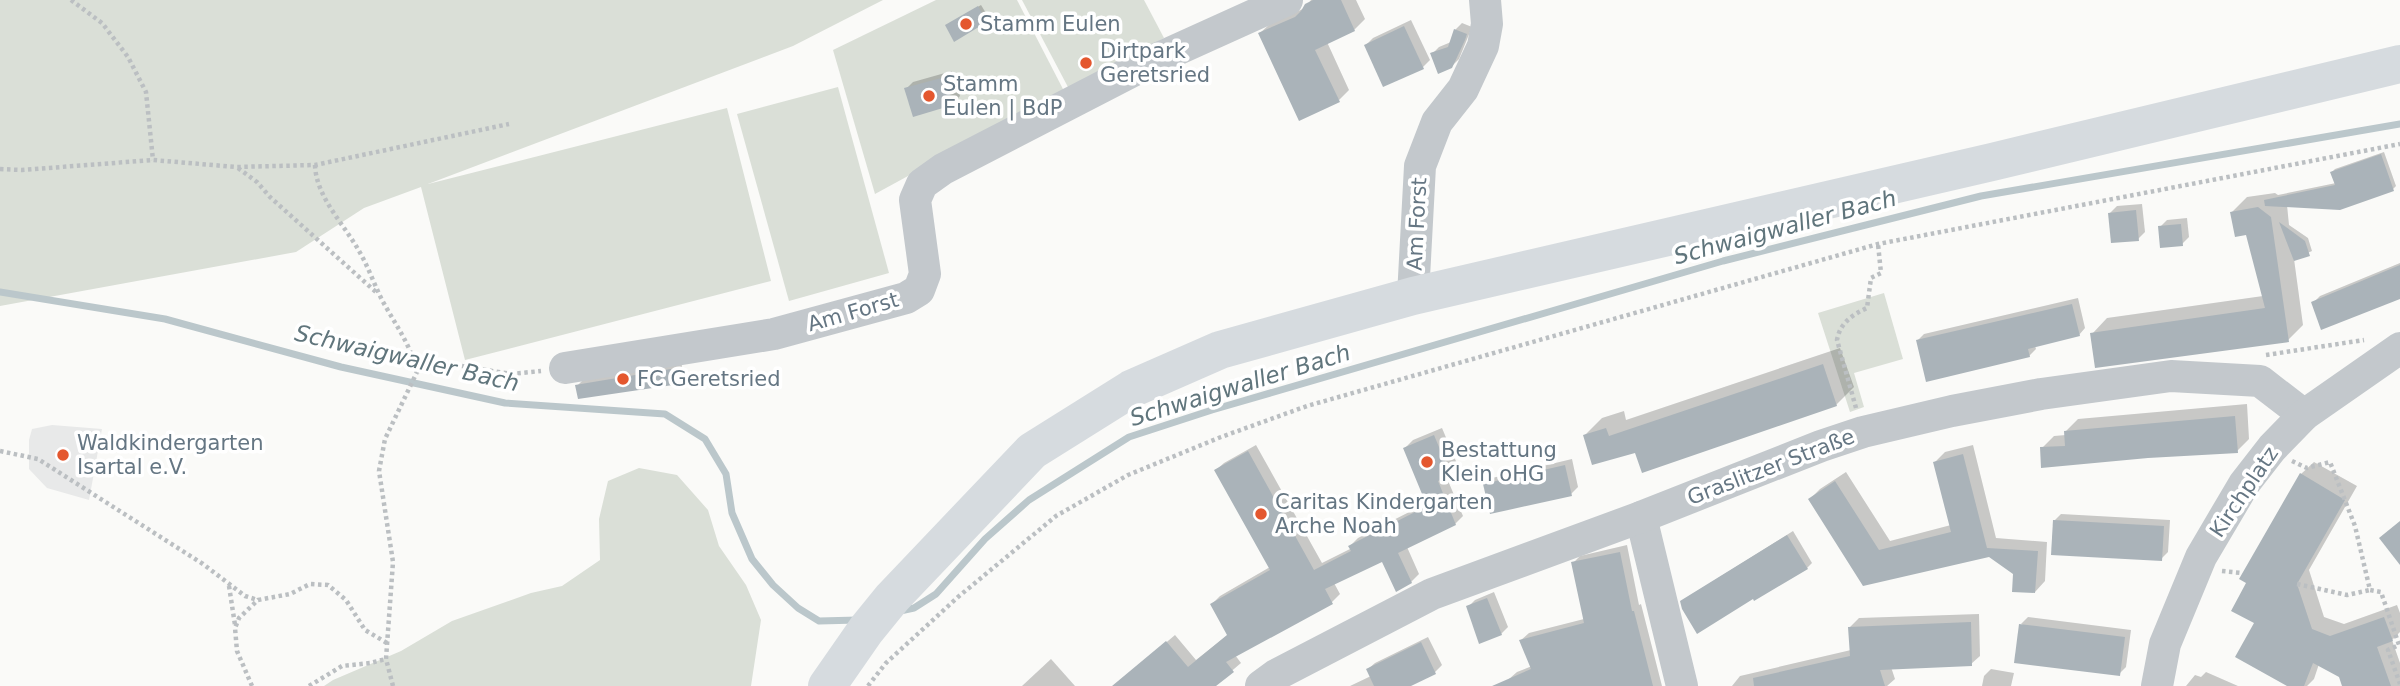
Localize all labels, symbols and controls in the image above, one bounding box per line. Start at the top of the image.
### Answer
place label: Stamm Eulen [980,12,1121,36]
marker: Stamm Eulen [958,16,974,32]
place label: Dirtpark Geretsried [1100,39,1210,87]
marker: Dirtpark Geretsried [1078,55,1094,71]
place label: Stamm Eulen | BdP [943,72,1062,121]
marker: Stamm Eulen | BdP [921,88,937,104]
street label: Am Forst [1403,177,1431,271]
water label: Schwaigwaller Bach [1671,185,1899,269]
street label: Am Forst [805,288,901,336]
water label: Schwaigwaller Bach [292,320,522,396]
water label: Schwaigwaller Bach [1127,339,1353,431]
place label: FC Geretsried [637,367,781,391]
marker: FC Geretsried [615,371,631,387]
street label: Graslitzer Straße [1684,424,1858,510]
place label: Waldkindergarten Isartal e.V. [77,431,264,479]
place label: Bestattung Klein oHG [1441,438,1557,486]
street label: Kirchplatz [2205,442,2283,542]
marker: Waldkindergarten Isartal e.V. [55,447,71,463]
marker: Bestattung Klein oHG [1419,454,1435,470]
place label: Caritas Kindergarten Arche Noah [1275,490,1492,538]
marker: Caritas Kindergarten Arche Noah [1253,506,1269,522]

